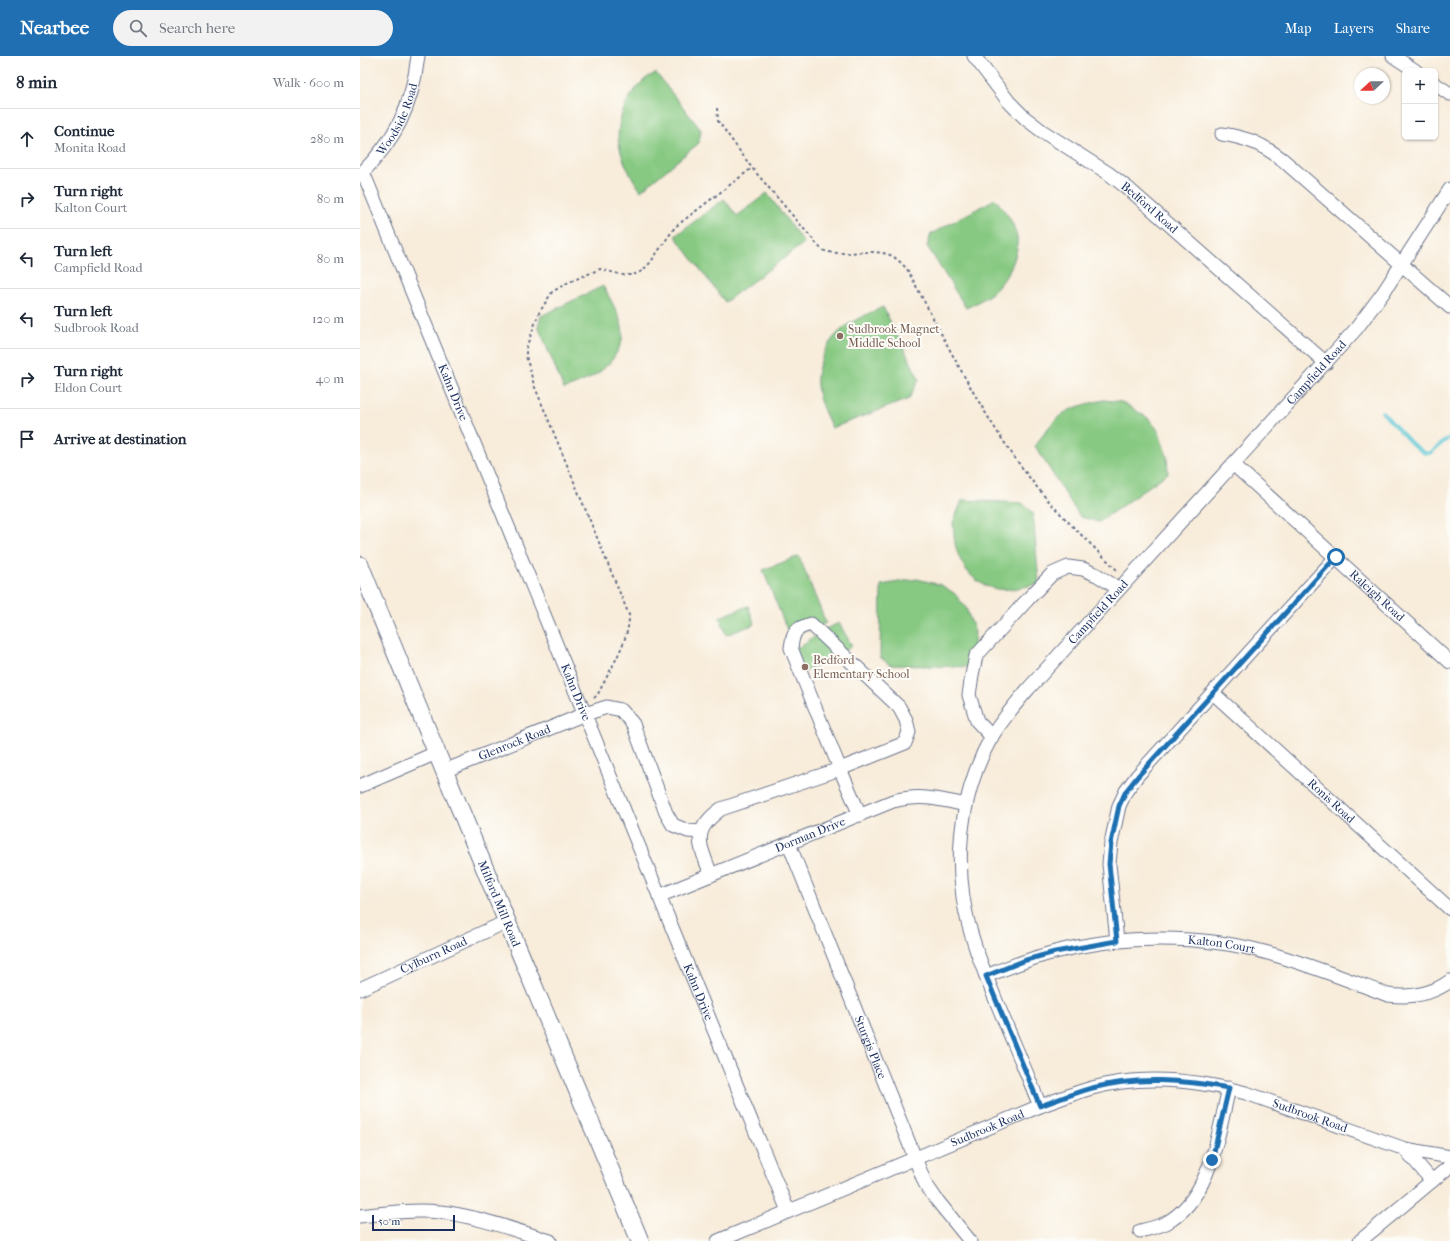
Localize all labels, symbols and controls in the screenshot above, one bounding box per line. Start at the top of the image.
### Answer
search box [113,10,393,46]
text: Nearbee [20,17,89,39]
icon: search [127,17,149,39]
text: Search here [159,19,235,37]
text: Map [1285,20,1312,37]
text: Layers [1334,20,1374,37]
text: Share [1396,20,1430,37]
north arrow [1354,68,1390,104]
map controls [1402,68,1438,140]
button: + [1402,68,1438,104]
text: 8 min [16,72,57,92]
text: Walk · 600 m [273,75,344,90]
street label: Woodside Road [373,81,420,159]
button: − [1402,104,1438,140]
text: Continue [54,122,114,140]
icon: ahead [16,128,38,150]
text: 280 m [310,131,344,146]
text: Monita Road [54,140,126,155]
street label: Bedford Road [1118,179,1181,236]
text: Turn right [54,182,123,200]
icon: right [16,188,38,210]
text: 80 m [317,191,344,206]
text: Kalton Court [54,200,127,215]
text: Turn left [54,242,112,260]
icon: left [16,248,38,270]
text: 80 m [317,251,344,266]
text: Campfield Road [54,260,143,275]
text: Turn left [54,302,112,320]
icon: left [16,308,38,330]
text: 120 m [312,311,344,326]
text: Sudbrook Road [54,320,139,335]
place label: Sudbrook Magnet Middle School [848,322,940,350]
marker: Sudbrook Magnet Middle School [835,331,845,341]
street label: Campfield Road [1284,337,1349,408]
text: Turn right [54,362,123,380]
street label: Kahn Drive [435,362,471,423]
icon: right [16,368,38,390]
text: 40 m [316,371,344,386]
text: Eldon Court [54,380,122,395]
icon: arrive [16,428,38,450]
text: Arrive at destination [54,430,186,448]
route start [1327,548,1345,566]
street label: Raleigh Road [1347,567,1408,624]
street label: Campfield Road [1065,577,1131,647]
place label: Bedford Elementary School [813,653,910,681]
street label: Kahn Drive [558,662,594,723]
marker: Bedford Elementary School [800,662,810,672]
street label: Glenrock Road [476,722,553,763]
street label: Ronis Road [1305,776,1358,826]
street label: Dorman Drive [773,814,847,855]
street label: Milford Mill Road [475,858,524,949]
street label: Kalton Court [1187,933,1257,957]
street label: Cylburn Road [398,934,470,977]
street label: Kahn Drive [681,962,716,1023]
street label: Sturgis Place [852,1014,889,1081]
street label: Sudbrook Road [1271,1096,1350,1135]
street label: Sudbrook Road [948,1106,1027,1150]
route end [1203,1151,1221,1169]
scale bar [372,1213,455,1232]
text: 50 m [378,1215,400,1228]

